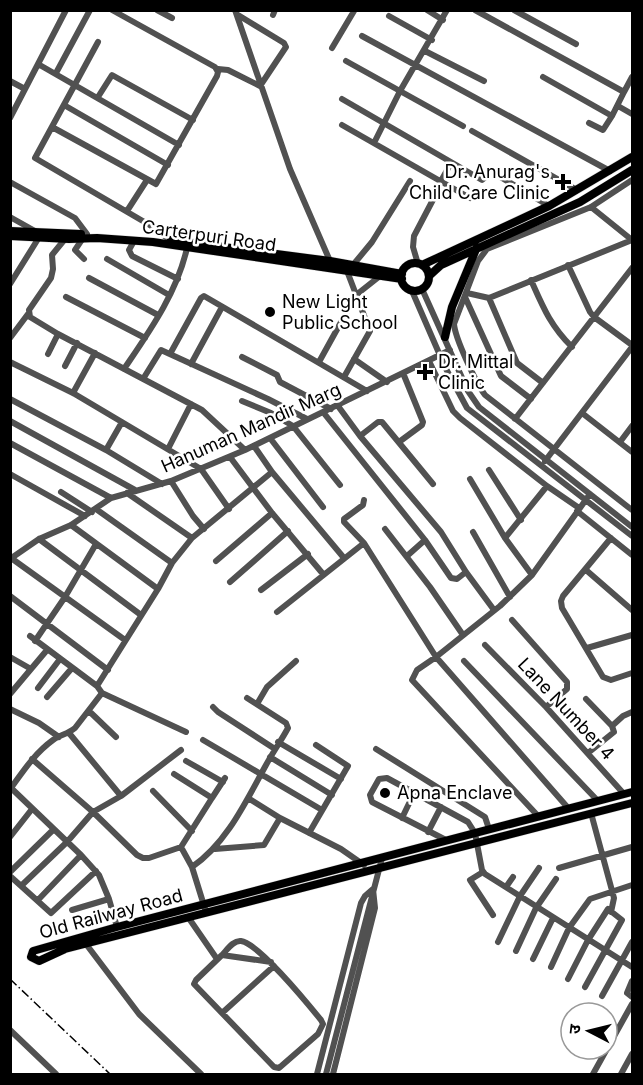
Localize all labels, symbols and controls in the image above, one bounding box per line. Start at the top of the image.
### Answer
place label: Dr. Anurag's Child Care Clinic [409,161,550,203]
marker: Dr. Anurag's Child Care Clinic [554,173,572,191]
street label: Carterpuri Road [141,216,277,255]
place label: New Light Public School [282,291,398,333]
marker: New Light Public School [263,305,277,319]
place label: Dr. Mittal Clinic [438,351,513,393]
marker: Dr. Mittal Clinic [416,363,434,381]
street label: Hanuman Mandir Marg [158,378,344,477]
street label: Lane Number 4 [514,653,619,764]
place label: Apna Enclave [397,782,512,803]
marker: Apna Enclave [378,786,392,800]
street label: Old Railway Road [37,884,185,943]
north arrow [559,1001,619,1061]
text: उ [564,1023,585,1035]

